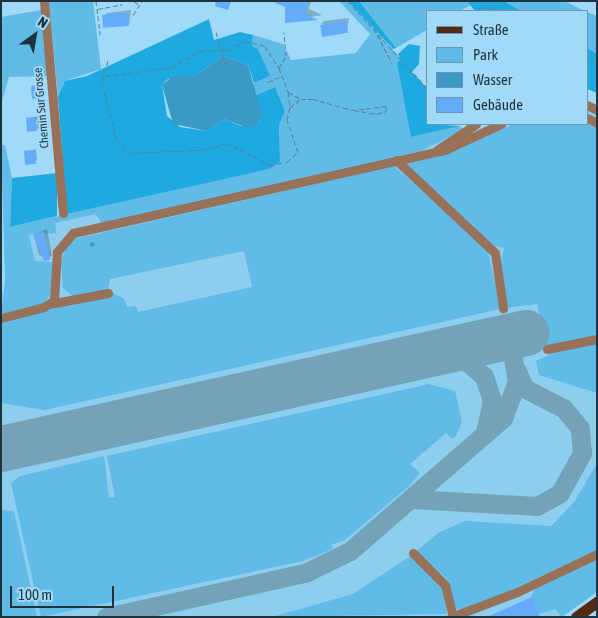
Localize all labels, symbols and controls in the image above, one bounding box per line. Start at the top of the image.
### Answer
north arrow [10,10,60,60]
legend [426,10,588,125]
text: N [35,13,51,31]
text: Straße [473,21,509,38]
text: Park [473,46,498,63]
street label: Chemin Sur Grosse [31,67,53,149]
text: Wasser [473,71,512,88]
text: Gebäude [473,96,523,113]
scale bar [12,576,116,608]
text: 100 m [18,586,52,603]

